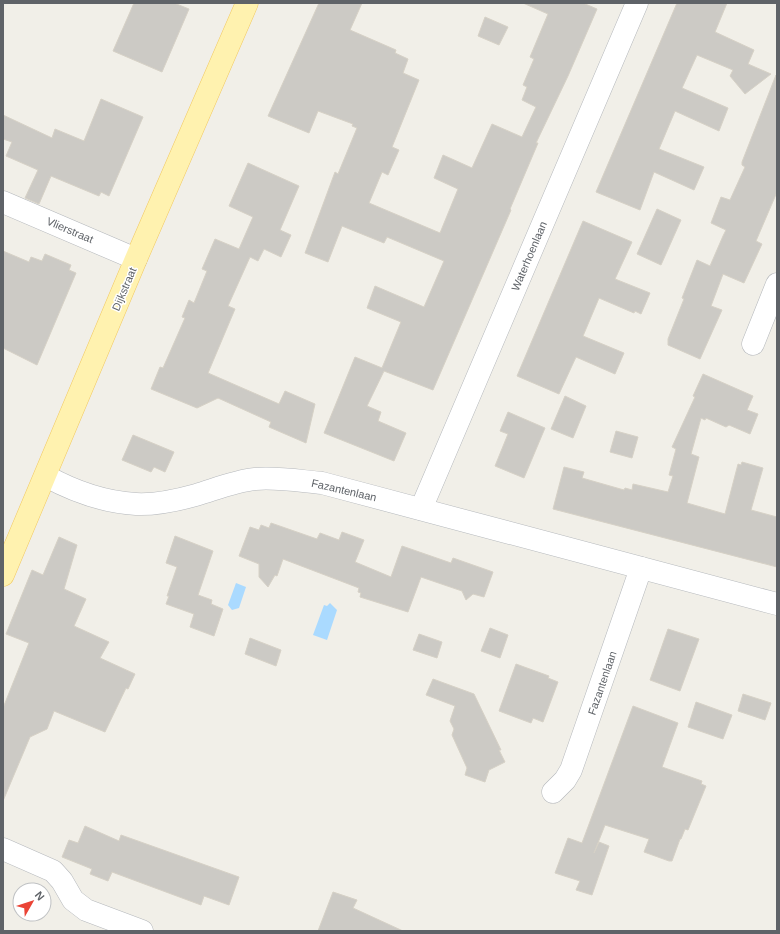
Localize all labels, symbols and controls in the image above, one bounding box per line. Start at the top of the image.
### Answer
street label: Vlierstraat [45,215,95,245]
street label: Waterhoenlaan [509,220,549,292]
street label: Dijkstraat [110,266,138,312]
street label: Fazantenlaan [310,477,378,503]
street label: Fazantenlaan [585,650,619,716]
north arrow [12,882,52,922]
text: N [33,889,47,903]

